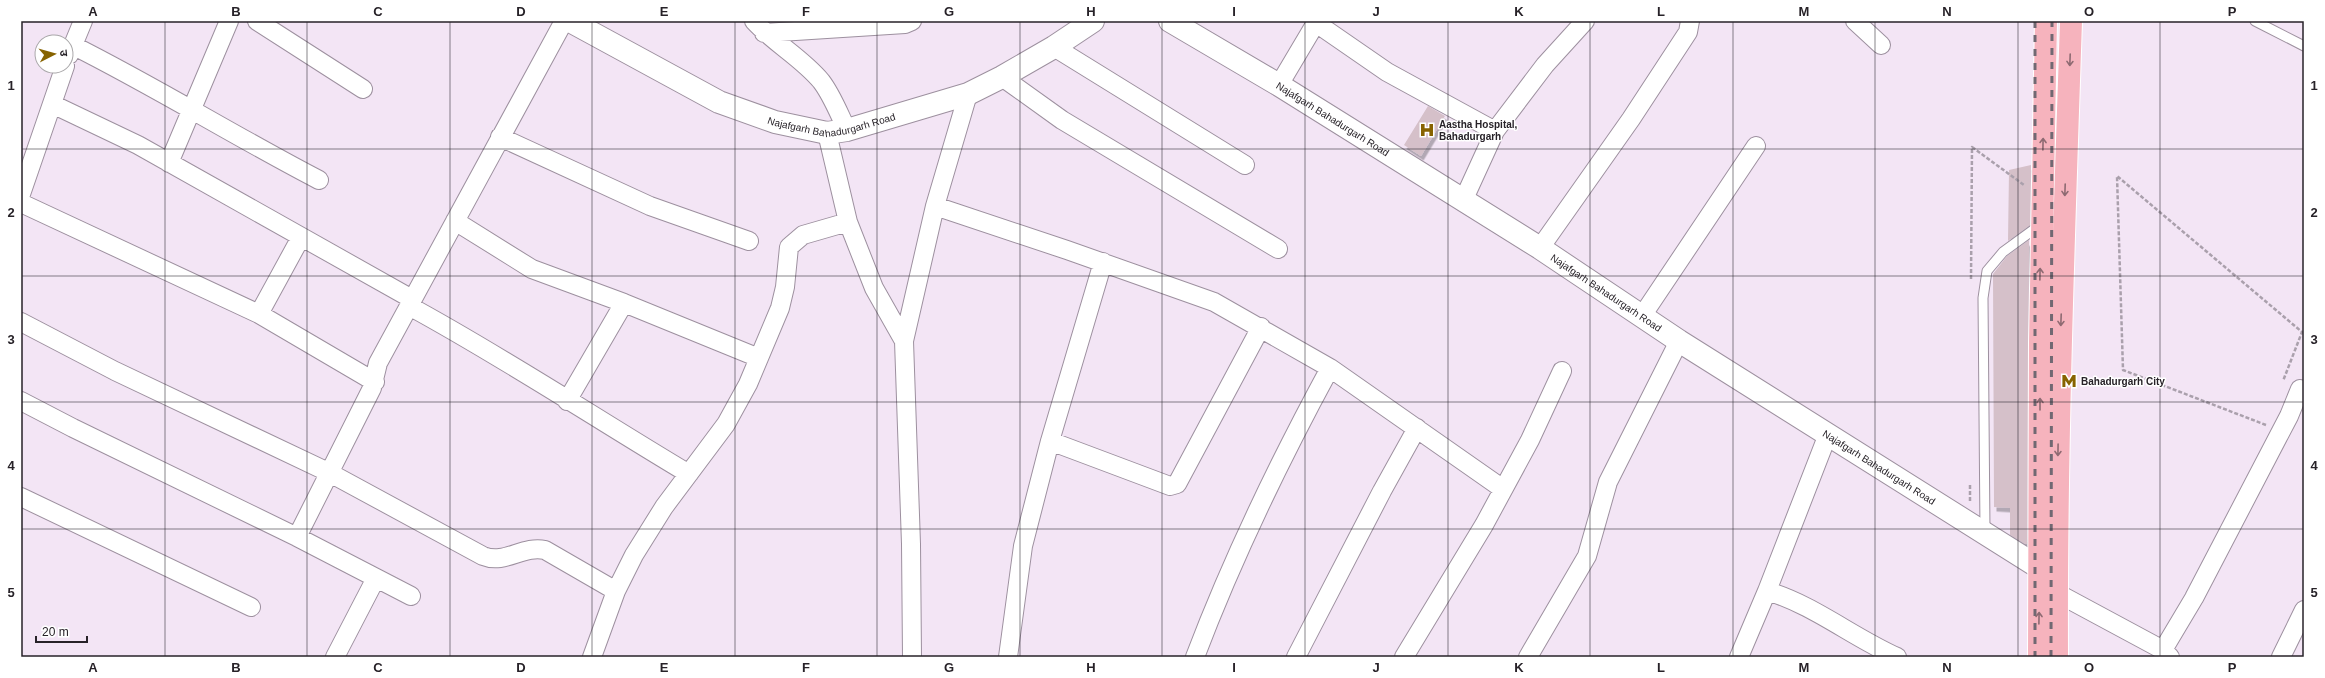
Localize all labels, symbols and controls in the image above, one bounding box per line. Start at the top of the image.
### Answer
text: A [88,4,98,19]
text: B [231,4,241,19]
text: C [373,4,383,19]
text: D [516,4,526,19]
text: E [660,4,669,19]
text: F [802,4,810,19]
text: G [944,4,954,19]
text: H [1086,4,1096,19]
text: I [1232,4,1236,19]
text: J [1372,4,1380,19]
text: K [1514,4,1524,19]
text: L [1657,4,1665,19]
text: M [1799,4,1809,19]
text: N [1942,4,1952,19]
text: O [2084,4,2094,19]
text: P [2228,4,2237,19]
north arrow [34,34,74,74]
text: उ [58,49,70,57]
one-way arrow [2066,53,2073,66]
text: 1 [7,78,15,93]
text: 1 [2310,78,2318,93]
street label: Najafgarh Bahadurgarh Road [1274,80,1391,158]
street label: Najafgarh Bahadurgarh Road [766,111,897,139]
place label: Aastha Hospital, Bahadurgarh [1439,119,1518,142]
hospital icon: Aastha Hospital, Bahadurgarh [1418,121,1436,139]
one-way arrow [2039,138,2047,151]
one-way arrow [2061,183,2069,196]
text: 2 [7,205,15,220]
text: 2 [2310,205,2318,220]
street label: Najafgarh Bahadurgarh Road [1549,252,1664,334]
one-way arrow [2037,268,2044,281]
one-way arrow [2057,313,2065,326]
text: 3 [7,332,15,347]
text: 3 [2310,332,2318,347]
metro station icon: Bahadurgarh City [2060,372,2078,390]
place label: Bahadurgarh City [2081,376,2165,387]
one-way arrow [2036,398,2044,411]
street label: Najafgarh Bahadurgarh Road [1821,428,1937,507]
one-way arrow [2054,443,2062,456]
text: 4 [7,458,15,473]
text: 4 [2310,458,2318,473]
text: 5 [7,585,15,600]
text: 5 [2310,585,2318,600]
one-way arrow [2036,612,2043,625]
scale bar [36,618,87,644]
text: 20 m [42,625,69,639]
text: A [88,660,98,675]
text: B [231,660,241,675]
text: C [373,660,383,675]
text: D [516,660,526,675]
text: E [660,660,669,675]
text: F [802,660,810,675]
text: G [944,660,954,675]
text: H [1086,660,1096,675]
text: I [1232,660,1236,675]
text: J [1372,660,1380,675]
text: K [1514,660,1524,675]
text: L [1657,660,1665,675]
text: M [1799,660,1809,675]
text: N [1942,660,1952,675]
text: O [2084,660,2094,675]
text: P [2228,660,2237,675]

